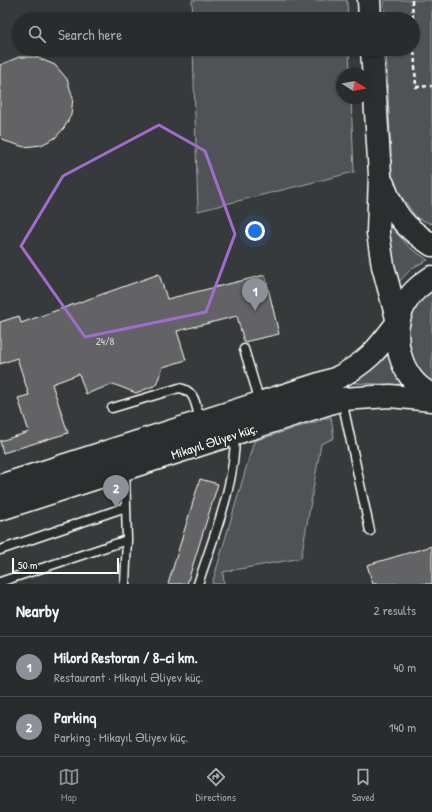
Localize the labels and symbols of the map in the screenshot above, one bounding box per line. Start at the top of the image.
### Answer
north arrow [336,68,372,104]
your location [245,221,265,241]
pin: 1 [242,278,268,311]
house number: 24/8 [96,334,115,348]
street label: Mikayıl Əliyev küç. [169,419,260,463]
pin: 2 [103,475,129,508]
scale bar [12,556,119,575]

